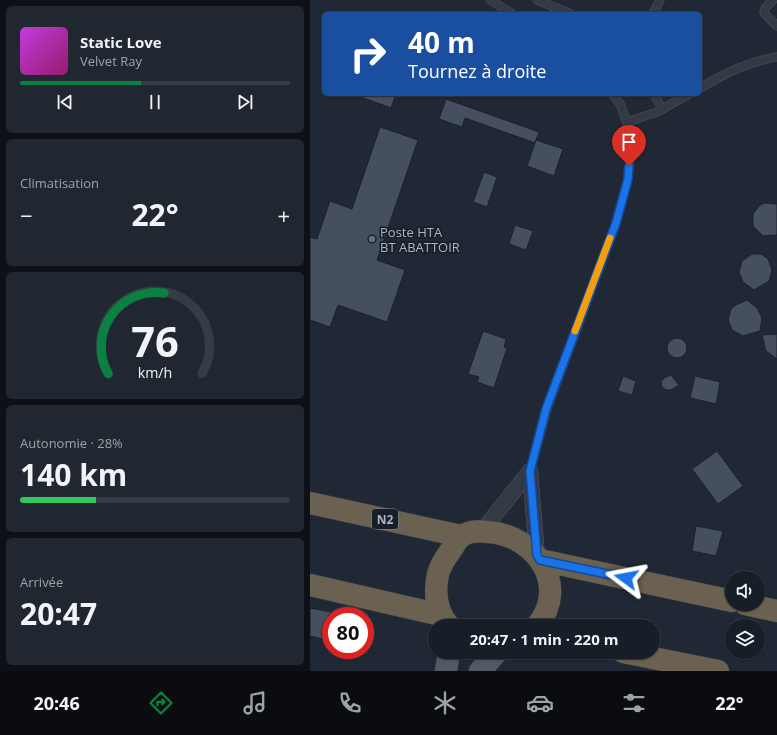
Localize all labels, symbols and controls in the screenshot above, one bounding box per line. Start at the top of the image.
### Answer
text: 40 m [408,23,475,61]
icon: right [342,28,394,80]
text: Static Love [80,32,162,52]
text: Velvet Ray [80,52,142,70]
text: Tournez à droite [408,59,546,83]
icon: previous [54,91,76,113]
icon: pause [144,91,166,113]
icon: next [234,91,256,113]
pin [612,125,646,166]
icon: arrive [618,131,640,153]
text: Climatisation [20,174,99,192]
text: 22° [131,194,179,235]
text: − [20,200,33,230]
text: + [277,200,290,230]
place label: Poste HTA BT ABATTOIR [380,223,460,256]
marker: Poste HTA BT ABATTOIR [367,234,377,244]
text: 76 [131,312,179,368]
text: km/h [138,362,172,381]
text: Autonomie · 28% [20,434,123,452]
text: 140 km [20,454,127,495]
road number: N2 [372,509,398,529]
position arrow [605,557,647,599]
map controls [725,571,765,659]
button: sound [725,571,765,611]
text: Arrivée [20,573,63,591]
text: 20:47 [20,593,97,634]
speed limit sign: 80 [322,607,374,659]
button: layers [725,619,765,659]
text: 20:47 · 1 min · 220 m [470,629,618,649]
icon: directions [147,689,175,717]
icon: music [241,689,269,717]
icon: phone [336,689,364,717]
icon: climate [431,689,459,717]
icon: car [526,689,554,717]
icon: filters [620,689,648,717]
text: 20:46 [33,691,80,715]
text: 22° [715,691,744,715]

